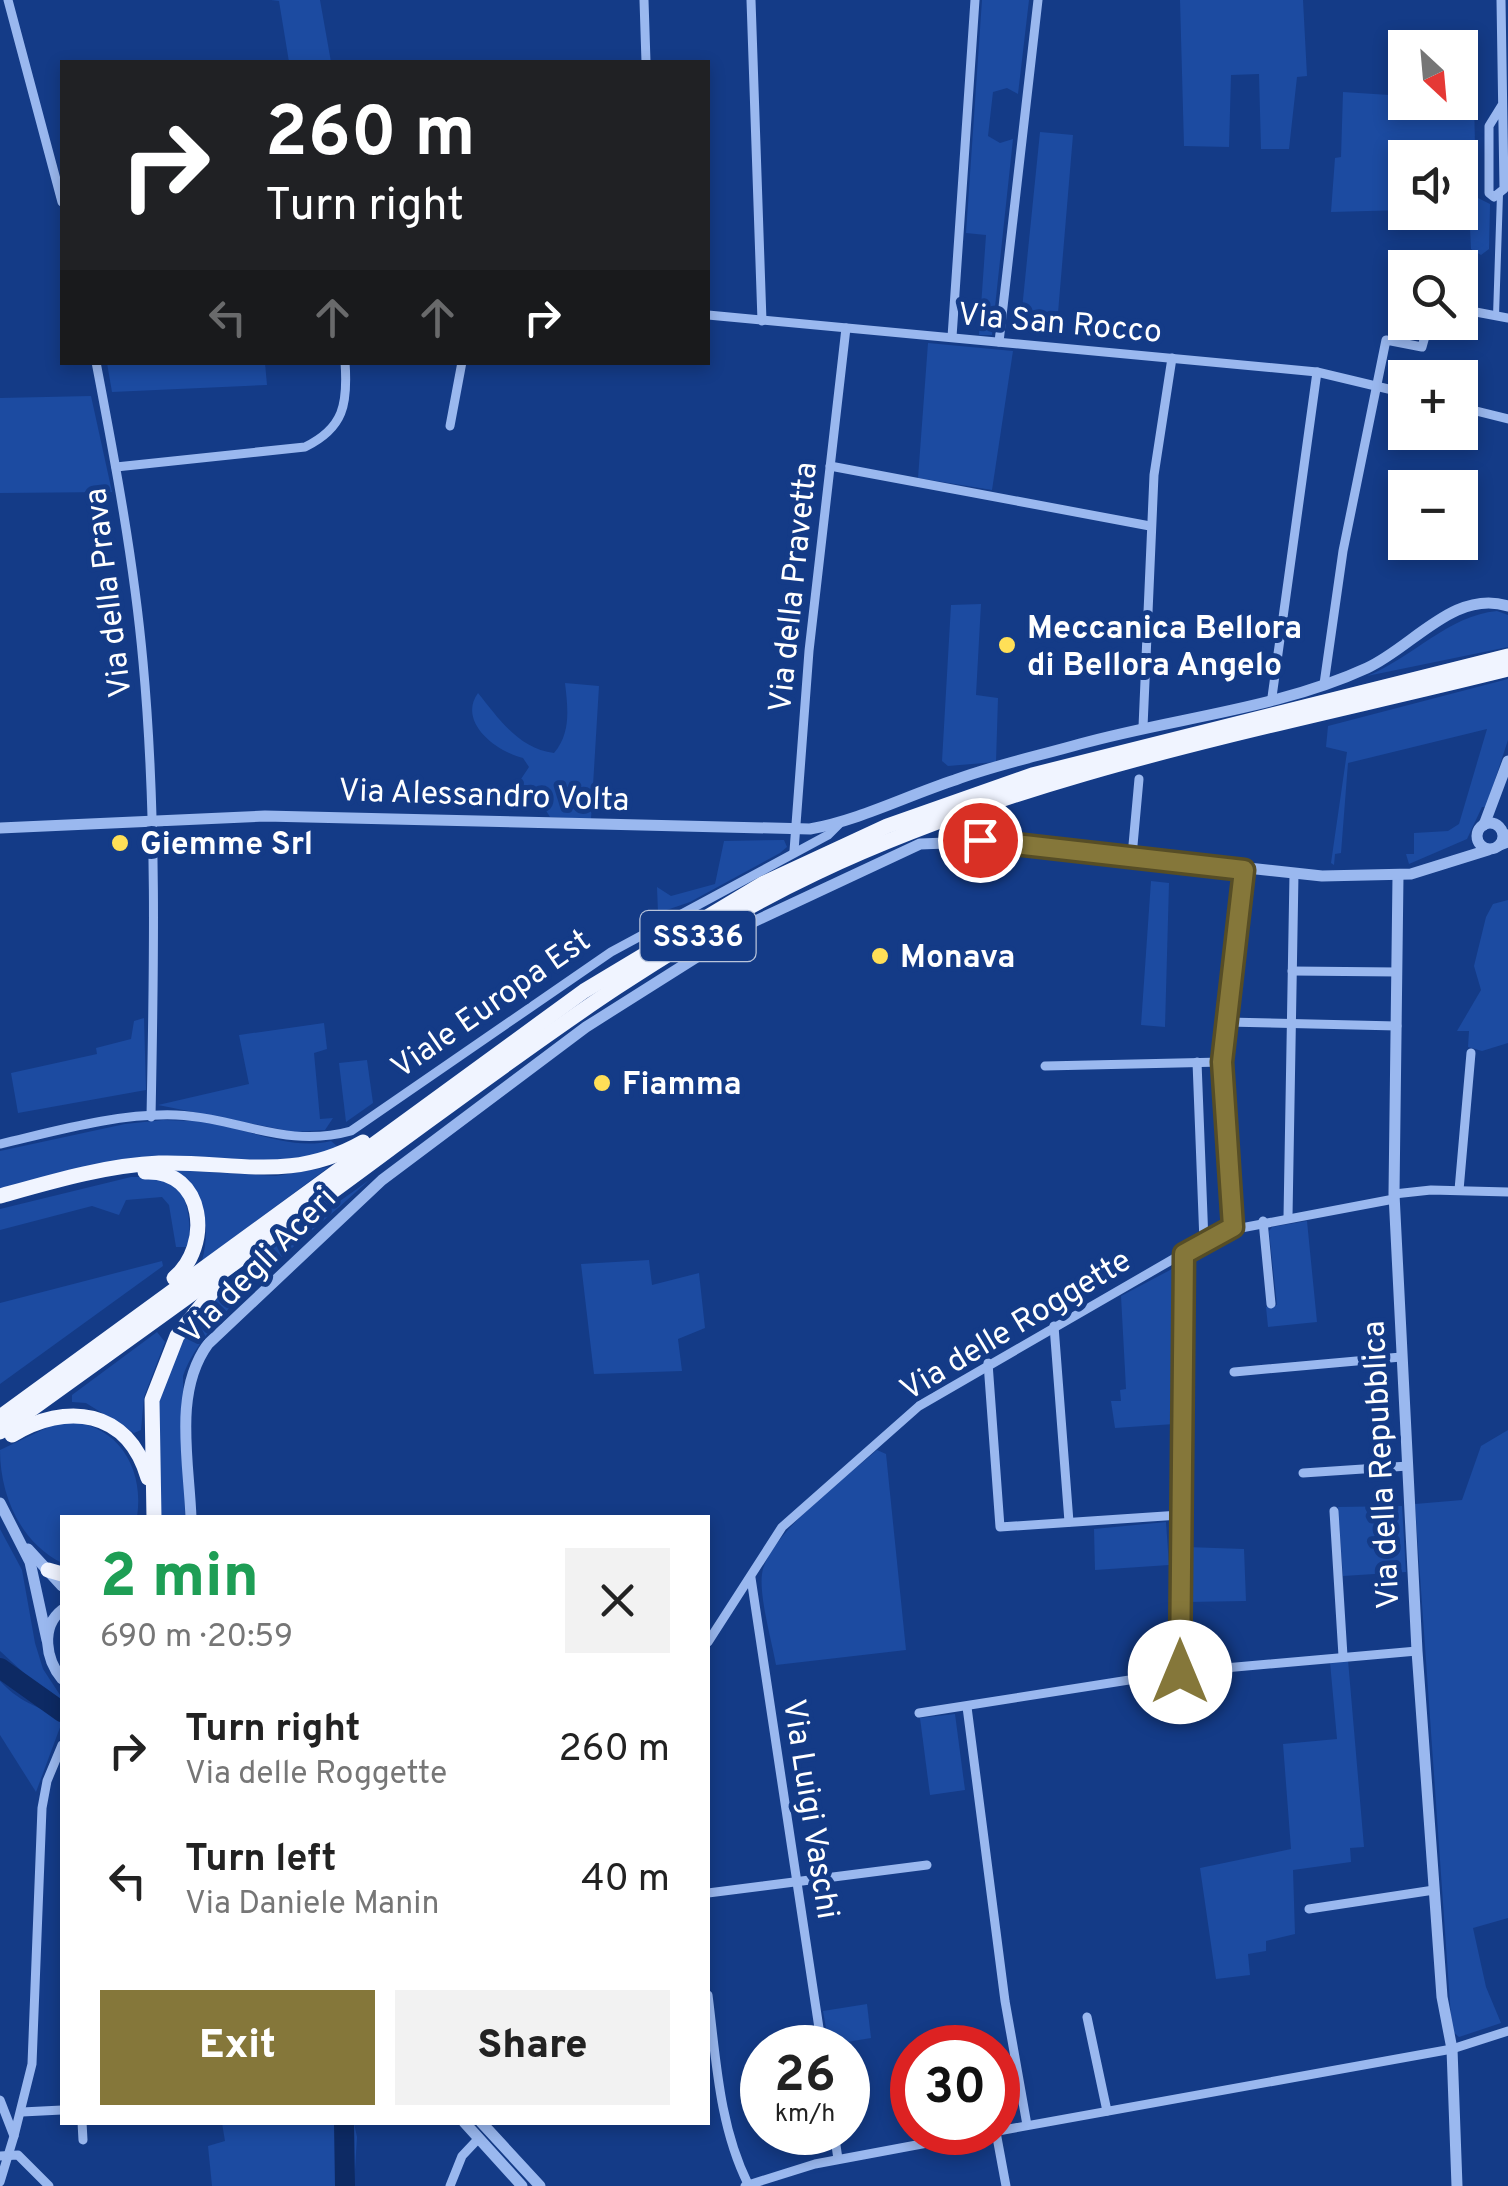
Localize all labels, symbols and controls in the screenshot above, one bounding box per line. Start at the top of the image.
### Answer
north arrow [1388,30,1478,120]
map controls [1388,30,1478,560]
text: 260 m [265,92,476,181]
icon: right [100,100,230,230]
button: sound [1388,140,1478,230]
text: Turn right [265,179,464,236]
button: search [1388,250,1478,340]
icon: left [200,290,255,345]
icon: ahead [305,290,360,345]
icon: ahead [410,290,465,345]
icon: right [515,290,570,345]
street label: Via San Rocco [956,296,1163,354]
button: + [1388,360,1478,450]
street label: Via della Pravetta [762,460,828,715]
button: − [1388,470,1478,560]
street label: Via della Prava [77,485,143,700]
place label: Meccanica Bellora di Bellora Angelo [1027,610,1302,687]
marker: Meccanica Bellora di Bellora Angelo [996,634,1018,656]
street label: Via Alessandro Volta [338,772,630,822]
pin [938,798,1023,883]
icon: arrive [953,813,1008,868]
place label: Giemme Srl [140,826,313,866]
marker: Giemme Srl [109,832,131,854]
road number: SS336 [640,911,756,961]
street label: Viale Europa Est [384,922,599,1089]
place label: Monava [900,939,1015,979]
marker: Monava [869,945,891,967]
place label: Fiamma [622,1066,742,1106]
marker: Fiamma [591,1072,613,1094]
street label: Via degli Aceri [172,1180,346,1354]
street label: Via delle Roggette [894,1242,1139,1411]
street label: Via della Repubblica [1355,1320,1411,1610]
text: 2 min [100,1542,259,1618]
button: close [565,1548,670,1653]
text: 690 m · 20:59 [100,1618,293,1658]
position arrow [1128,1620,1232,1724]
street label: Via Luigi Vaschi [772,1697,846,1922]
text: Turn right [185,1706,360,1755]
icon: right [100,1723,155,1778]
text: 260 m [559,1726,670,1775]
text: Via delle Roggette [185,1755,447,1795]
text: Turn left [185,1836,337,1885]
icon: left [100,1853,155,1908]
text: 40 m [581,1856,670,1905]
text: Via Daniele Manin [185,1885,440,1925]
button: Exit [100,1990,375,2105]
button: Share [395,1990,670,2105]
speed limit sign: 30 [890,2025,1020,2155]
text: 26 [774,2046,836,2109]
text: km/h [775,2099,835,2131]

